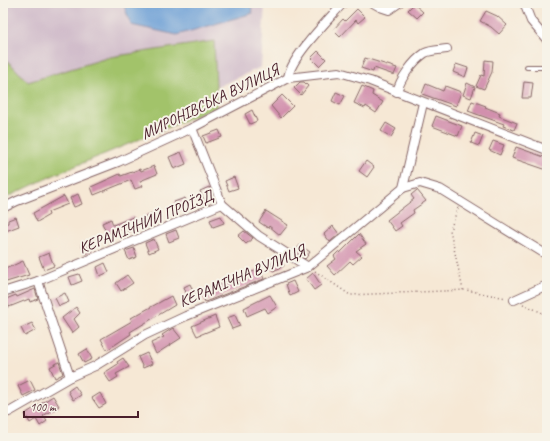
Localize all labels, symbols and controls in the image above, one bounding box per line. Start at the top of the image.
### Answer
street label: МИРОНІВСЬКА ВУЛИЦЯ [138,59,284,144]
street label: КЕРАМІЧНИЙ ПРОЇЗД [76,185,218,258]
street label: КЕРАМІЧНА ВУЛИЦЯ [176,240,310,312]
scale bar [24,393,138,419]
text: 100 m [30,399,57,415]

